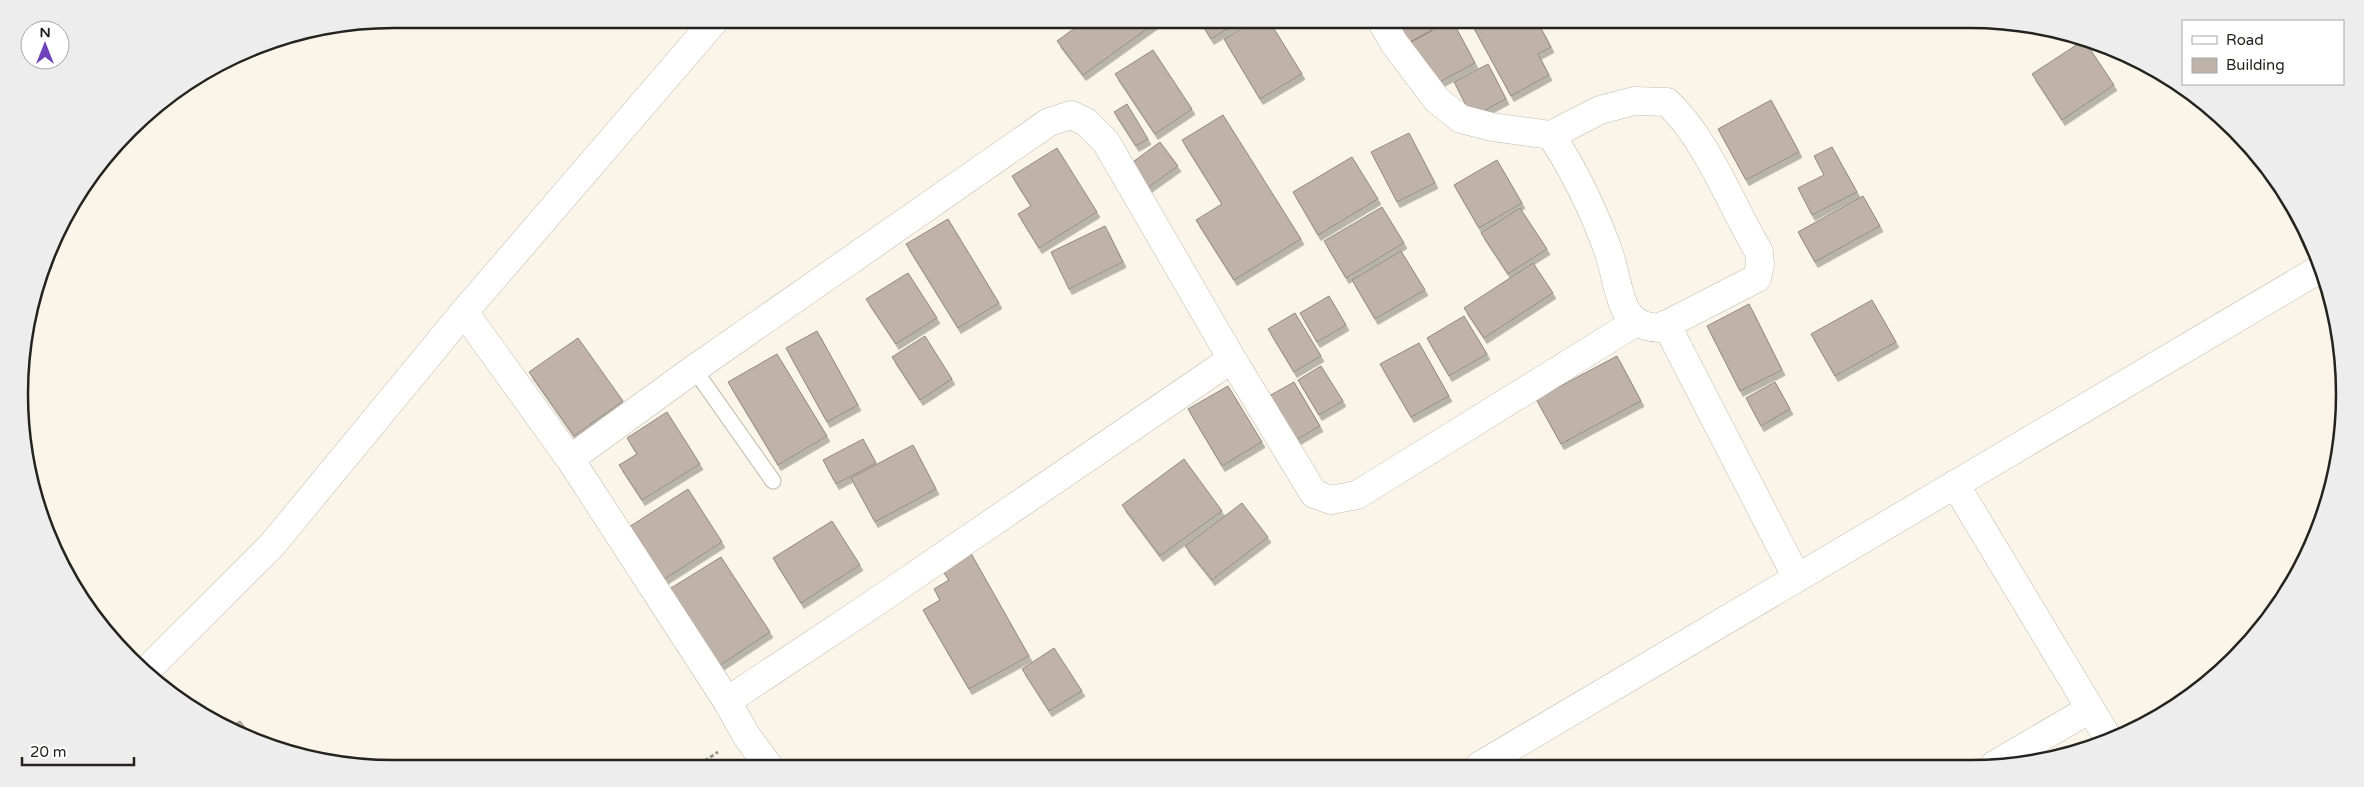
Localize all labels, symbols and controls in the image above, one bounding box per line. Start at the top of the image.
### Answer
north arrow [20,20,70,70]
legend [2182,20,2344,85]
text: N [39,24,51,41]
text: Road [2226,31,2264,49]
text: Building [2226,56,2285,74]
scale bar [22,734,135,766]
text: 20 m [30,743,67,761]

